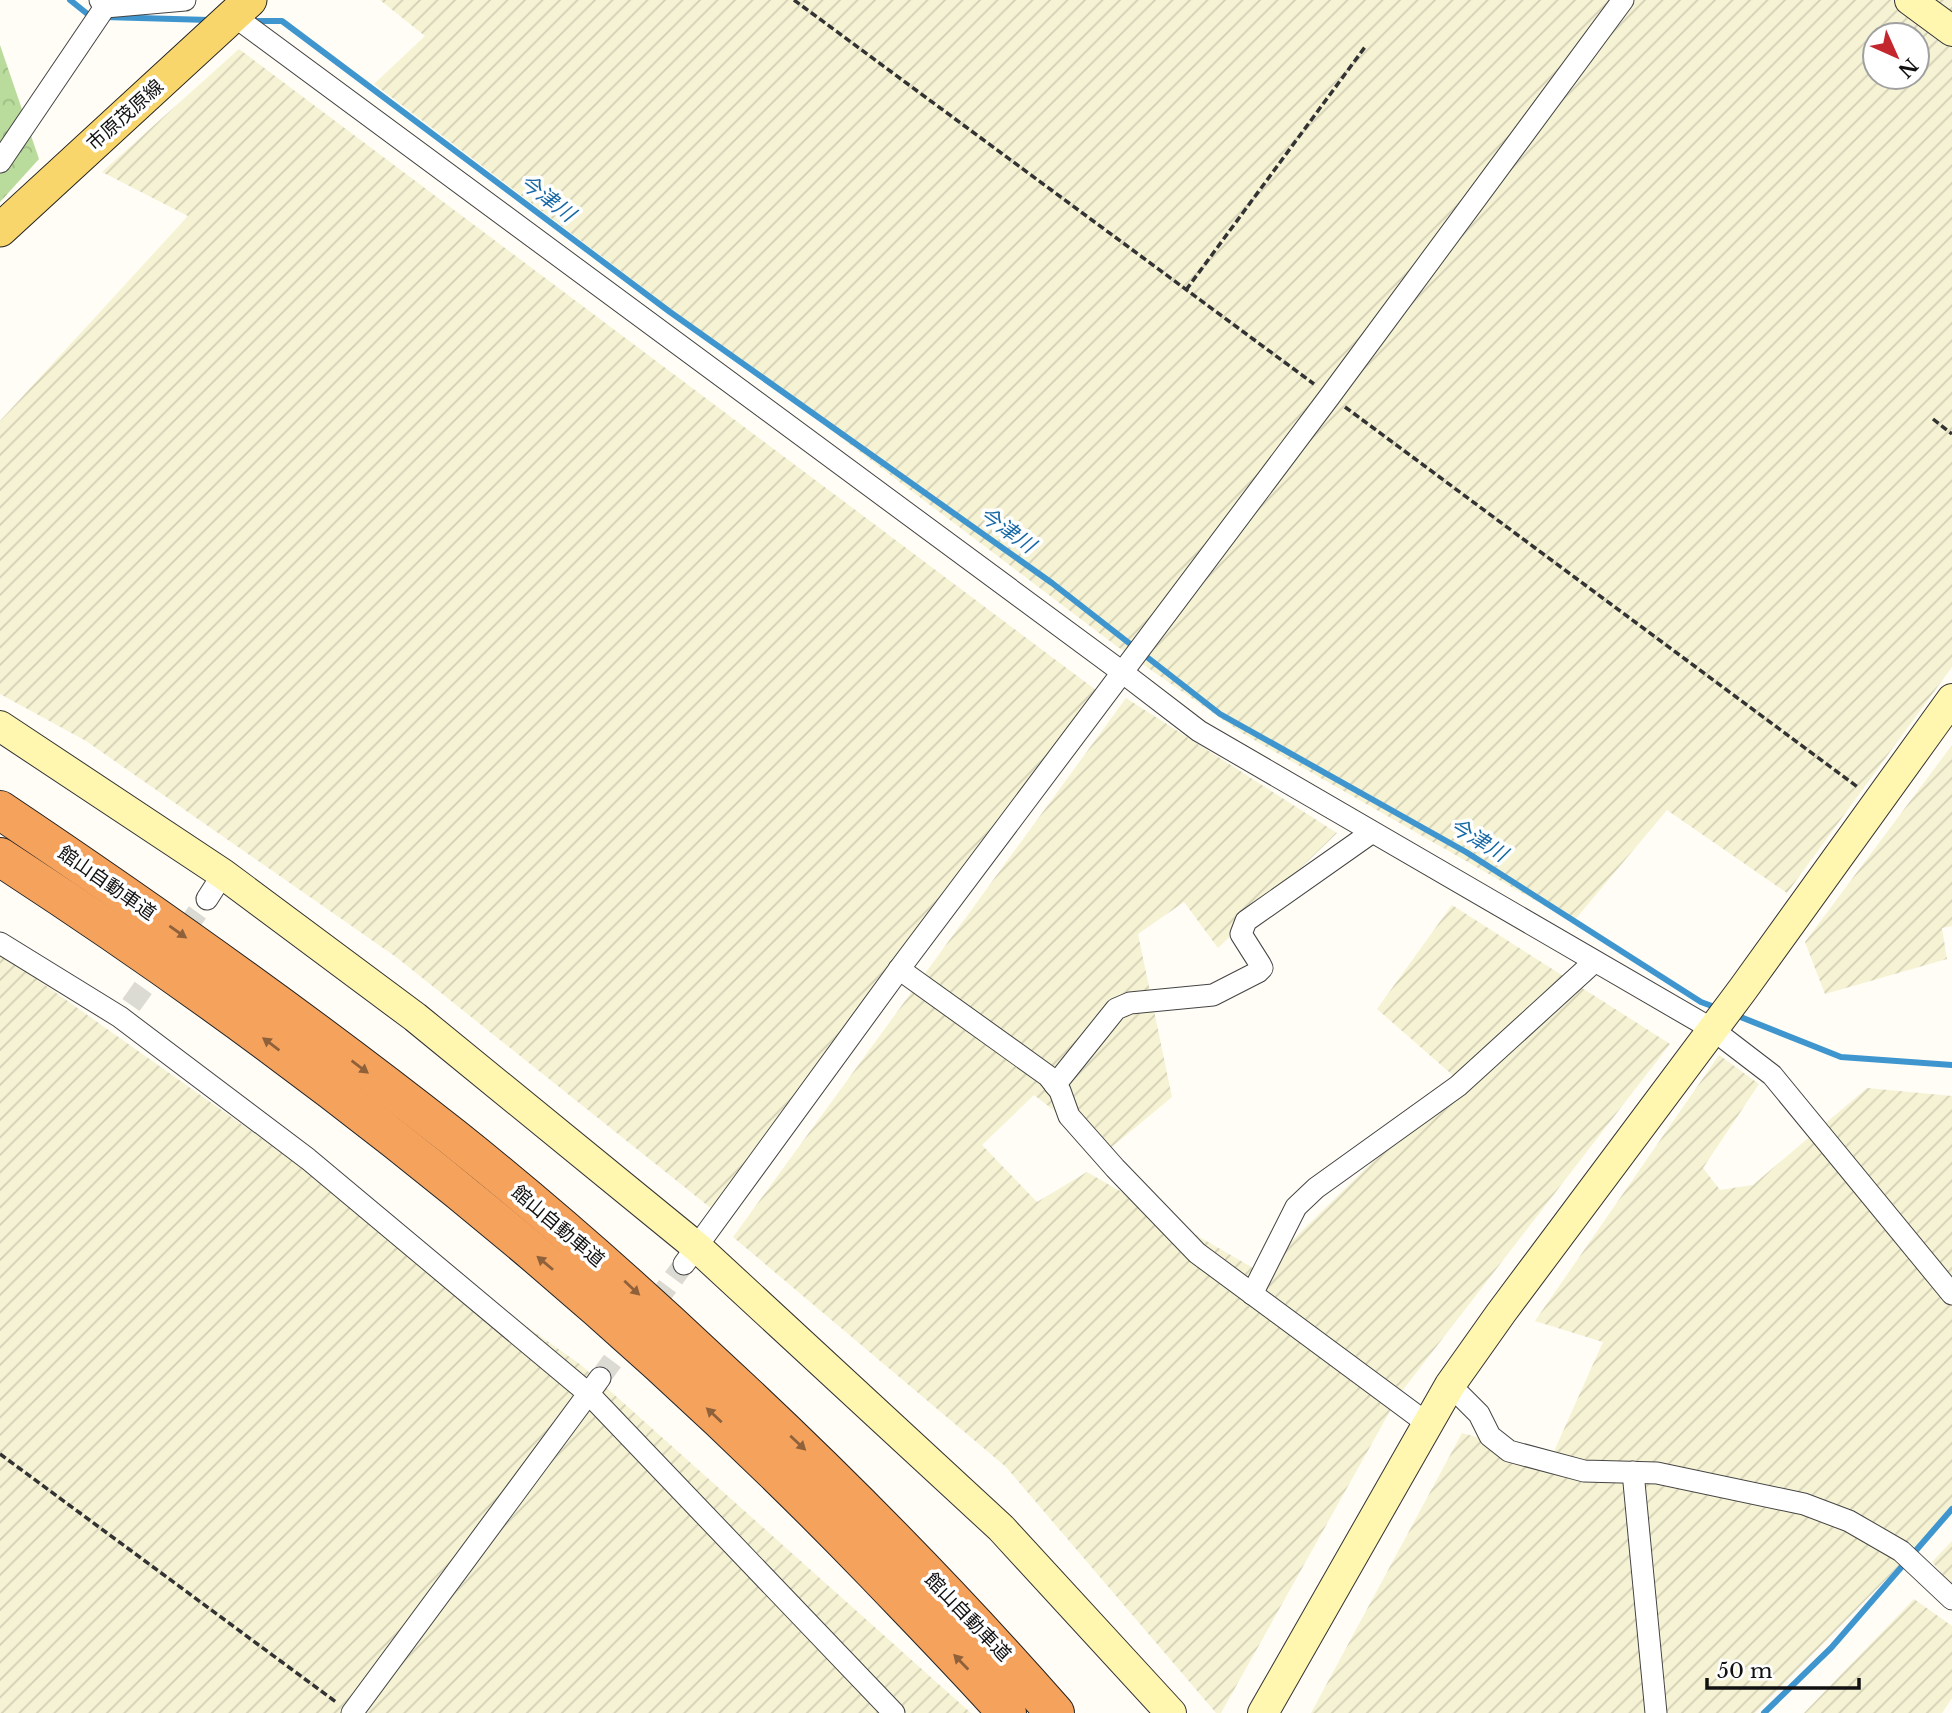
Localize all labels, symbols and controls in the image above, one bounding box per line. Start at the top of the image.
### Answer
north arrow [1861,21,1931,91]
text: N [1893,53,1922,82]
street label: 市原茂原線 [82,75,168,155]
water label: 今津川 [514,169,582,229]
water label: 今津川 [974,501,1042,560]
water label: 今津川 [1444,813,1513,868]
street label: 館山自動車道 [54,841,160,925]
one-way arrow [169,925,187,939]
one-way arrow [263,1037,281,1052]
one-way arrow [351,1060,370,1074]
street label: 館山自動車道 [507,1181,609,1271]
one-way arrow [536,1256,553,1271]
one-way arrow [623,1280,641,1296]
one-way arrow [706,1407,723,1423]
one-way arrow [789,1434,806,1450]
street label: 館山自動車道 [920,1568,1016,1666]
scale bar [1707,1646,1859,1690]
one-way arrow [953,1654,970,1671]
text: 50 m [1717,1658,1773,1684]

